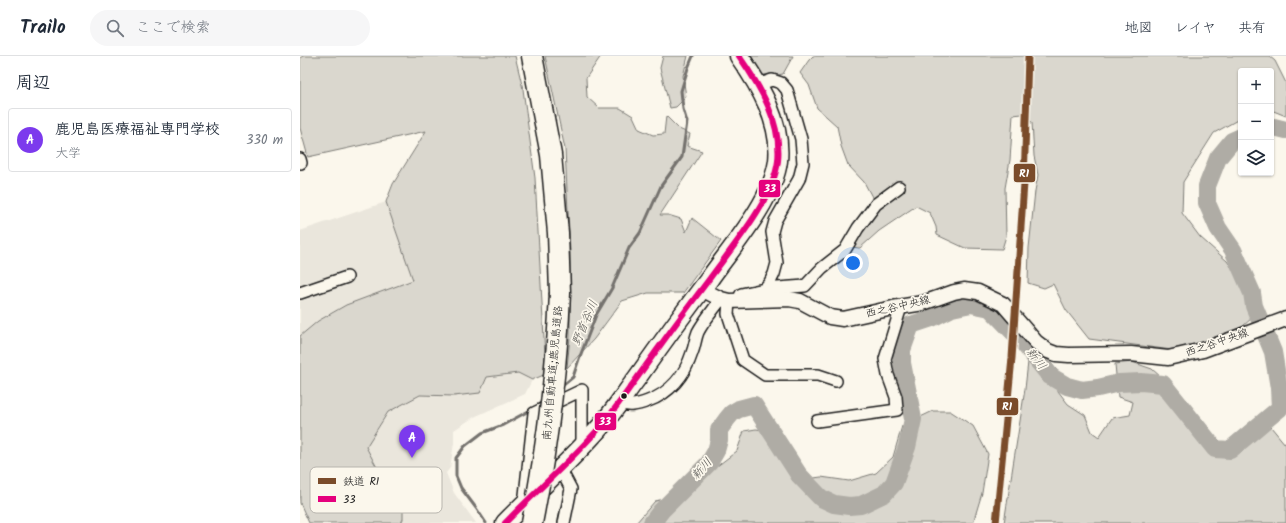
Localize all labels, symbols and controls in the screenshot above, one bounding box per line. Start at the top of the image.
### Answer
search box [90,10,370,46]
text: Trailo [20,13,66,43]
text: ここで検索 [136,16,211,40]
icon: search [104,17,126,39]
text: 地図 [1125,17,1153,39]
text: レイヤ [1175,17,1216,39]
text: 共有 [1238,17,1266,39]
map controls [1238,68,1274,176]
button: + [1238,68,1274,104]
text: 周辺 [16,70,50,97]
button: − [1238,104,1274,140]
text: 鹿児島医療福祉専門学校 [55,118,220,142]
text: A [26,130,34,151]
text: 330 m [246,130,283,151]
button: layers [1238,140,1274,176]
text: 大学 [55,143,81,164]
line badge: R1 [1013,163,1036,183]
text: R1 [1019,165,1030,183]
line badge: 33 [758,179,781,198]
text: 33 [763,180,776,198]
your location [843,253,863,273]
street label: 西之谷中央線 [864,291,932,323]
water label: 野首谷川 [567,297,603,349]
street label: 南九州自動車道;鹿児島道路 [538,305,568,441]
street label: 西之谷中央線 [1183,324,1251,362]
water label: 新川 [1021,344,1051,374]
unlabelled marker [619,391,629,401]
line badge: R1 [996,397,1019,416]
text: R1 [1002,398,1013,416]
line badge: 33 [594,412,617,431]
text: 33 [598,413,611,431]
pin: A [399,425,425,458]
water label: 新川 [687,454,717,484]
legend [310,467,442,513]
text: 鉄道 R1 [343,473,379,491]
text: 33 [343,491,356,509]

